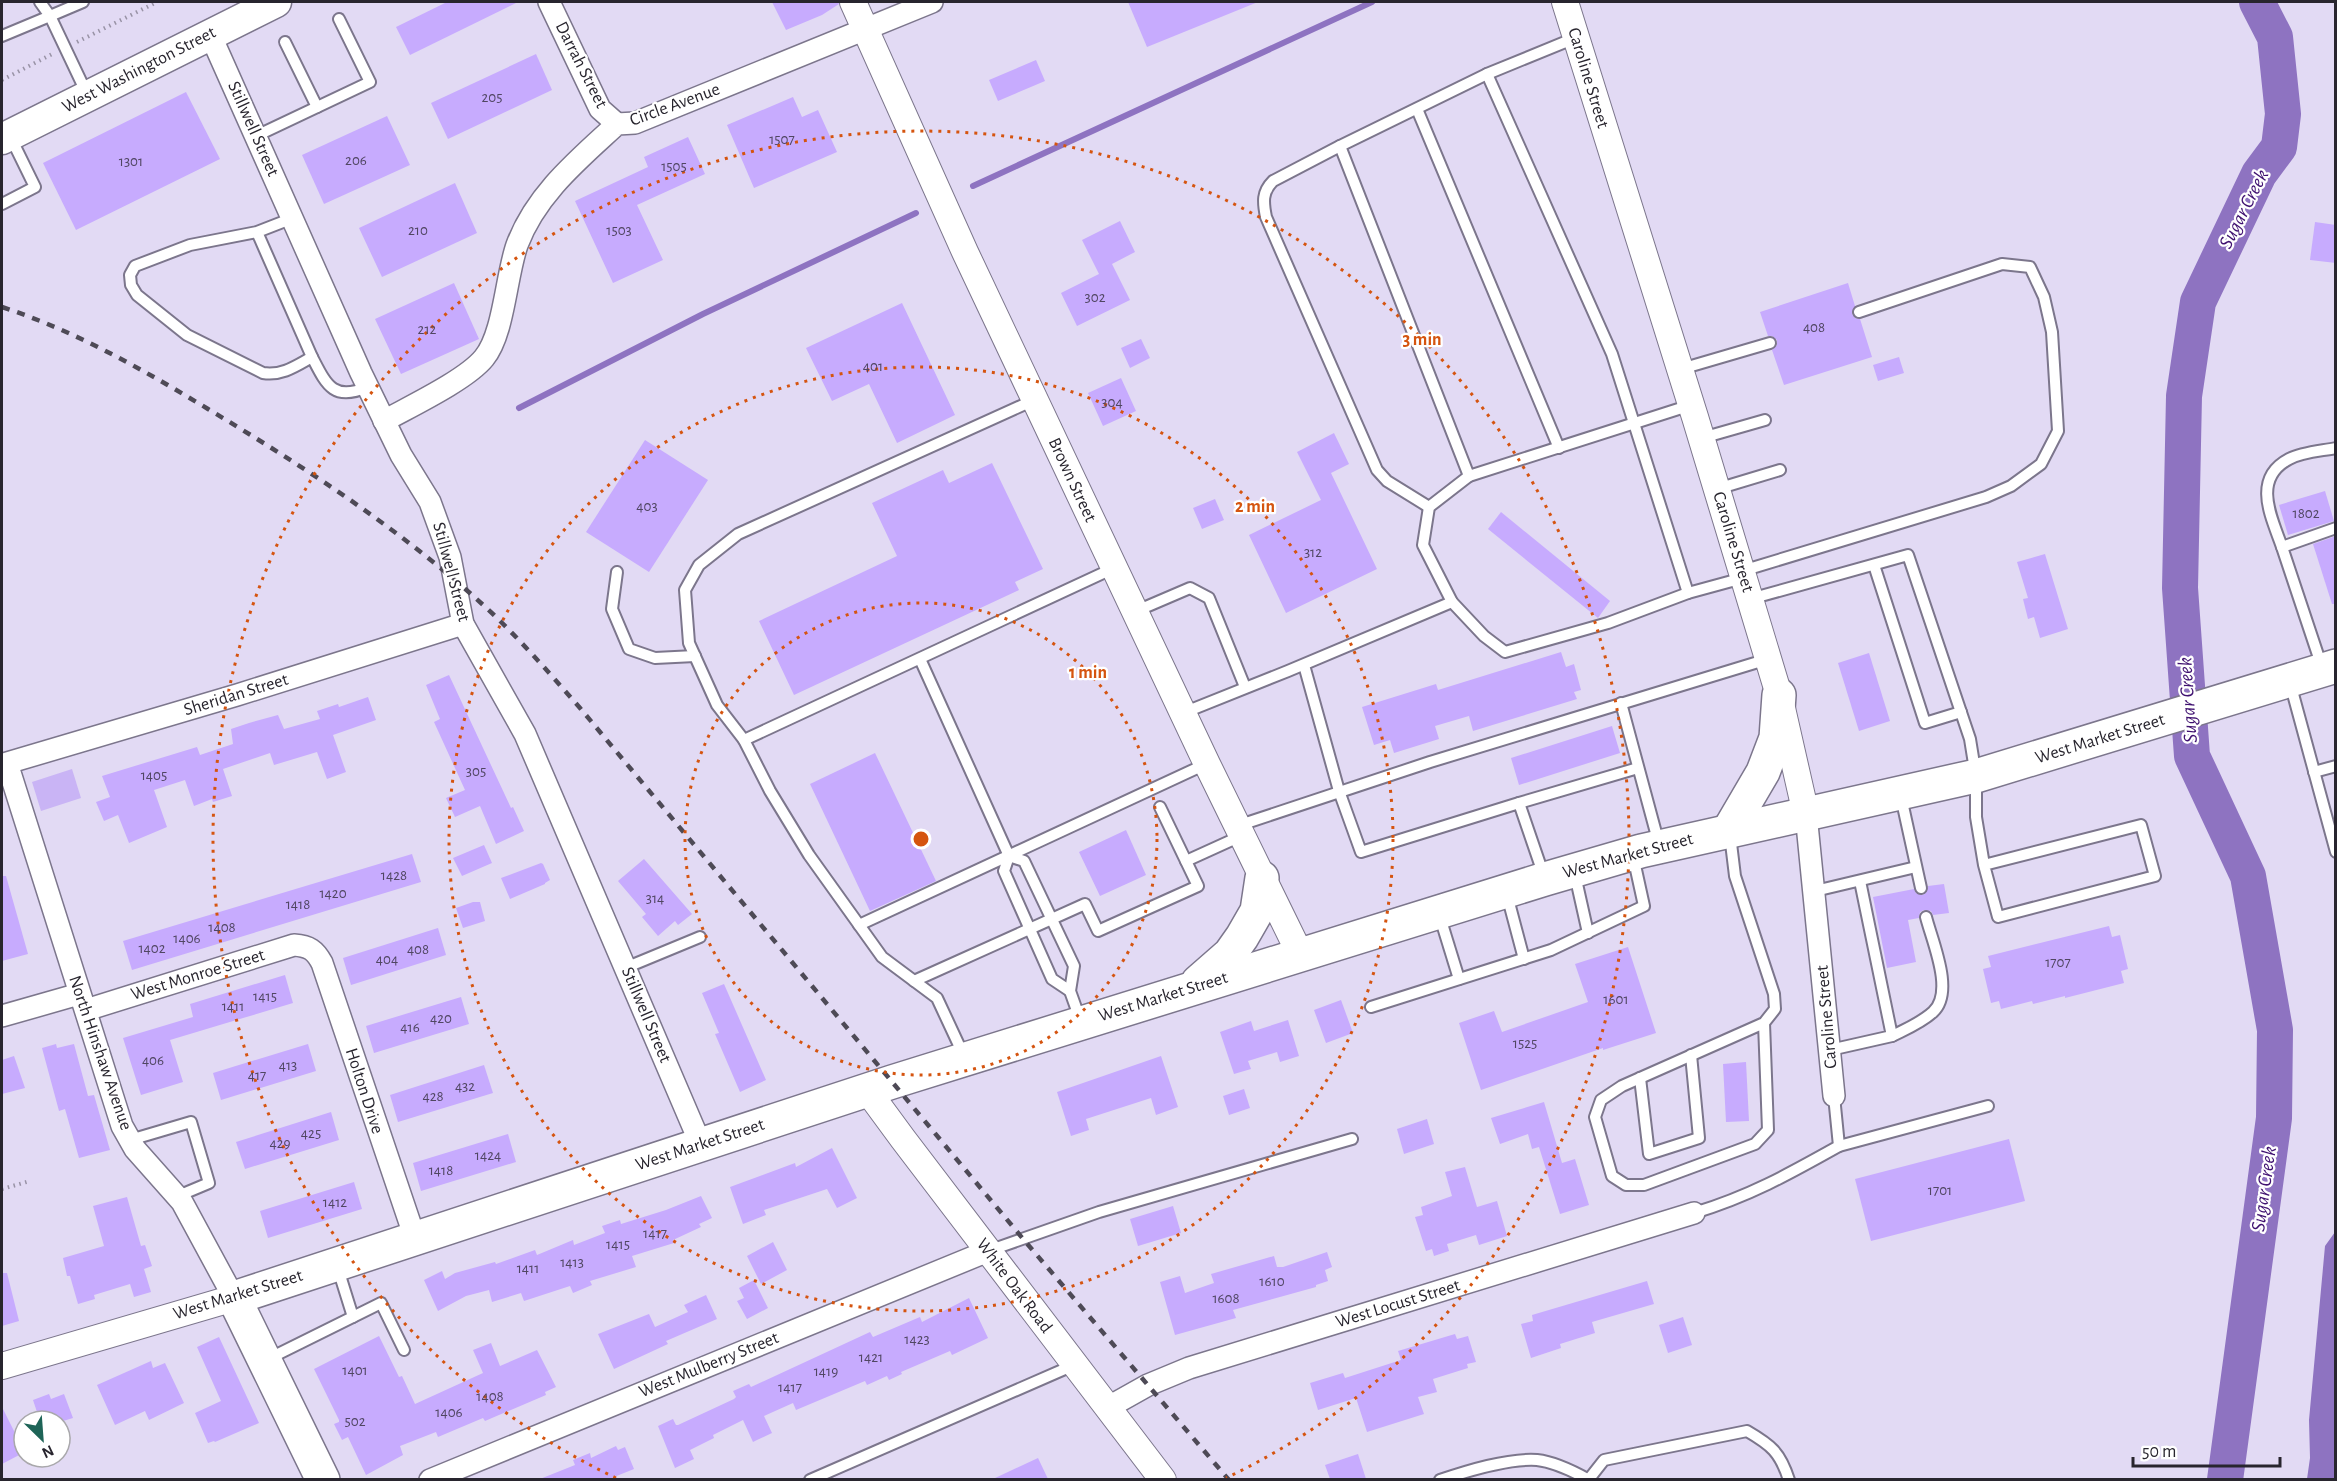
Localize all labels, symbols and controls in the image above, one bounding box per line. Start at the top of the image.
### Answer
street label: Darrah Street [552,19,611,111]
street label: West Washington Street [59,23,219,117]
street label: Caroline Street [1564,26,1612,131]
street label: Stillwell Street [224,79,282,179]
street label: Circle Avenue [627,80,723,130]
house number: 205 [481,90,503,105]
house number: 1507 [769,132,795,147]
house number: 206 [345,153,367,168]
house number: 1301 [119,154,143,169]
house number: 1505 [661,159,687,174]
water label: Sugar Creek [2216,166,2272,252]
house number: 210 [408,223,428,238]
house number: 1503 [606,223,632,238]
house number: 302 [1085,290,1106,305]
house number: 408 [1803,320,1825,335]
house number: 212 [418,322,437,337]
text: 3 min [1402,331,1442,349]
house number: 401 [863,359,883,374]
house number: 304 [1101,395,1123,410]
street label: Brown Street [1045,435,1099,525]
street label: Caroline Street [1709,490,1757,595]
text: 2 min [1235,498,1275,516]
house number: 403 [636,499,658,514]
house number: 1802 [2292,506,2320,521]
street label: Stillwell Street [429,520,473,624]
house number: 312 [1304,545,1322,560]
water label: Sugar Creek [2175,656,2201,744]
text: 1 min [1069,664,1107,682]
street label: Sheridan Street [182,670,291,719]
street label: West Market Street [2033,711,2167,767]
house number: 305 [466,764,486,779]
house number: 1405 [141,768,167,783]
centre of rings [911,829,931,849]
street label: West Market Street [1561,830,1695,882]
house number: 1428 [381,868,407,883]
house number: 1420 [319,886,347,901]
house number: 314 [646,891,664,906]
house number: 1418 [286,897,310,912]
house number: 1408 [208,920,236,935]
house number: 1406 [173,931,201,946]
house number: 1402 [138,941,166,956]
house number: 408 [407,942,429,957]
street label: West Monroe Street [129,946,267,1004]
house number: 404 [376,952,398,967]
house number: 1707 [2045,955,2071,970]
street label: Caroline Street [1813,964,1840,1070]
street label: Stillwell Street [618,965,674,1066]
street label: West Market Street [1096,969,1230,1025]
street label: North Hinshaw Avenue [65,973,135,1133]
house number: 1415 [253,989,277,1004]
house number: 1601 [1603,992,1629,1007]
house number: 1411 [222,999,244,1014]
house number: 420 [430,1011,452,1026]
house number: 416 [400,1020,420,1035]
house number: 1525 [1513,1036,1537,1051]
street label: Holton Drive [342,1046,386,1136]
house number: 406 [142,1053,164,1068]
house number: 413 [279,1058,297,1073]
house number: 417 [248,1068,266,1083]
house number: 432 [455,1079,475,1094]
house number: 428 [422,1089,444,1104]
street label: West Market Street [633,1116,767,1174]
house number: 425 [301,1126,321,1141]
house number: 429 [269,1136,291,1151]
water label: Sugar Creek [2248,1145,2280,1233]
house number: 1424 [475,1148,501,1163]
house number: 1418 [429,1163,453,1178]
house number: 1701 [1928,1183,1952,1198]
house number: 1412 [323,1195,347,1210]
house number: 1417 [643,1226,667,1241]
street label: White Oak Road [973,1235,1055,1337]
house number: 1415 [606,1237,630,1252]
house number: 1413 [560,1255,584,1270]
house number: 1411 [517,1261,539,1276]
street label: West Market Street [171,1267,305,1323]
house number: 1610 [1259,1274,1285,1289]
street label: West Locust Street [1334,1276,1462,1331]
house number: 1608 [1212,1291,1240,1306]
street label: West Mulberry Street [637,1329,782,1401]
house number: 1423 [904,1332,930,1347]
house number: 1421 [859,1350,883,1365]
house number: 1401 [342,1363,368,1378]
house number: 1419 [814,1364,838,1379]
house number: 1417 [778,1380,802,1395]
house number: 1408 [476,1389,504,1404]
house number: 1406 [435,1405,463,1420]
north arrow [12,1409,72,1469]
house number: 502 [344,1414,366,1429]
scale bar [2133,1430,2280,1468]
text: N [39,1442,56,1461]
text: 50 m [2142,1443,2176,1461]

